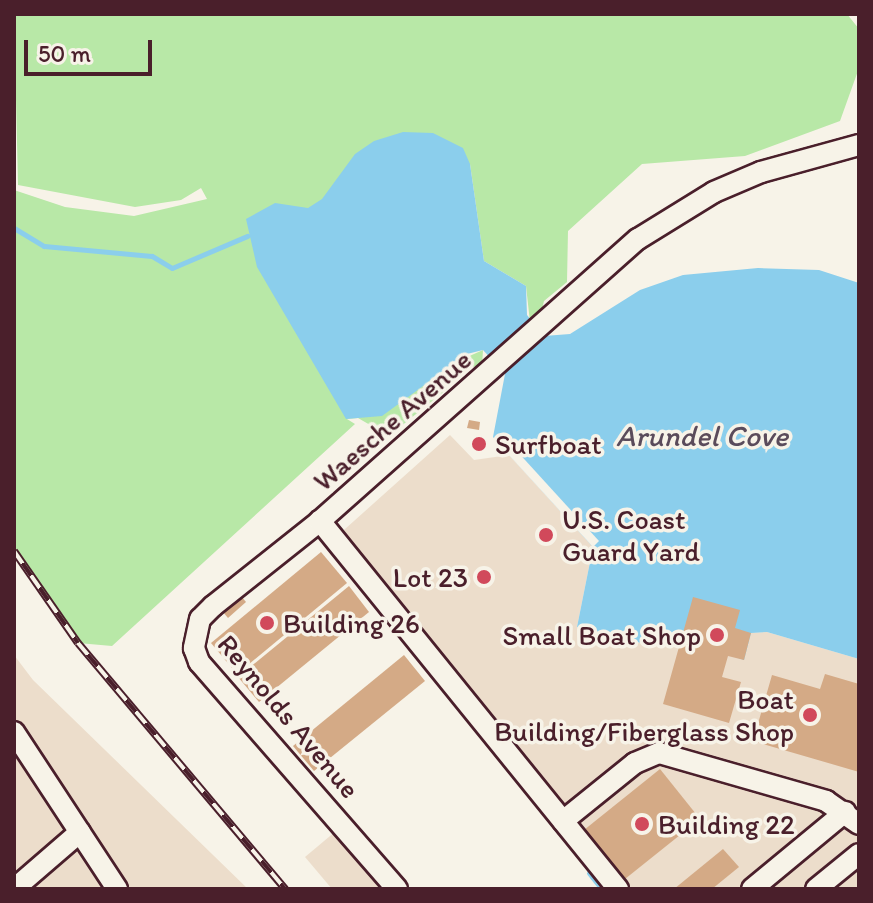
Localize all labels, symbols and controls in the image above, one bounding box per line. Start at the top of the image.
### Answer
scale bar [28,24,156,74]
text: 50 m [38,39,91,68]
street label: Waesche Avenue [306,342,478,498]
water label: Arundel Cove [616,418,788,454]
place label: Surfboat [495,427,602,461]
marker: Surfboat [470,435,488,453]
place label: U.S. Coast Guard Yard [562,502,698,568]
marker: U.S. Coast Guard Yard [537,526,555,544]
place label: Lot 23 [393,560,468,594]
marker: Lot 23 [475,568,493,586]
place label: Building 26 [283,606,420,640]
marker: Building 26 [258,614,276,632]
place label: Small Boat Shop [503,618,701,652]
marker: Small Boat Shop [708,626,726,644]
street label: Reynolds Avenue [211,628,367,804]
place label: Boat Building/Fiberglass Shop [494,682,794,748]
marker: Boat Building/Fiberglass Shop [801,706,819,724]
place label: Building 22 [658,807,795,841]
marker: Building 22 [633,815,651,833]

